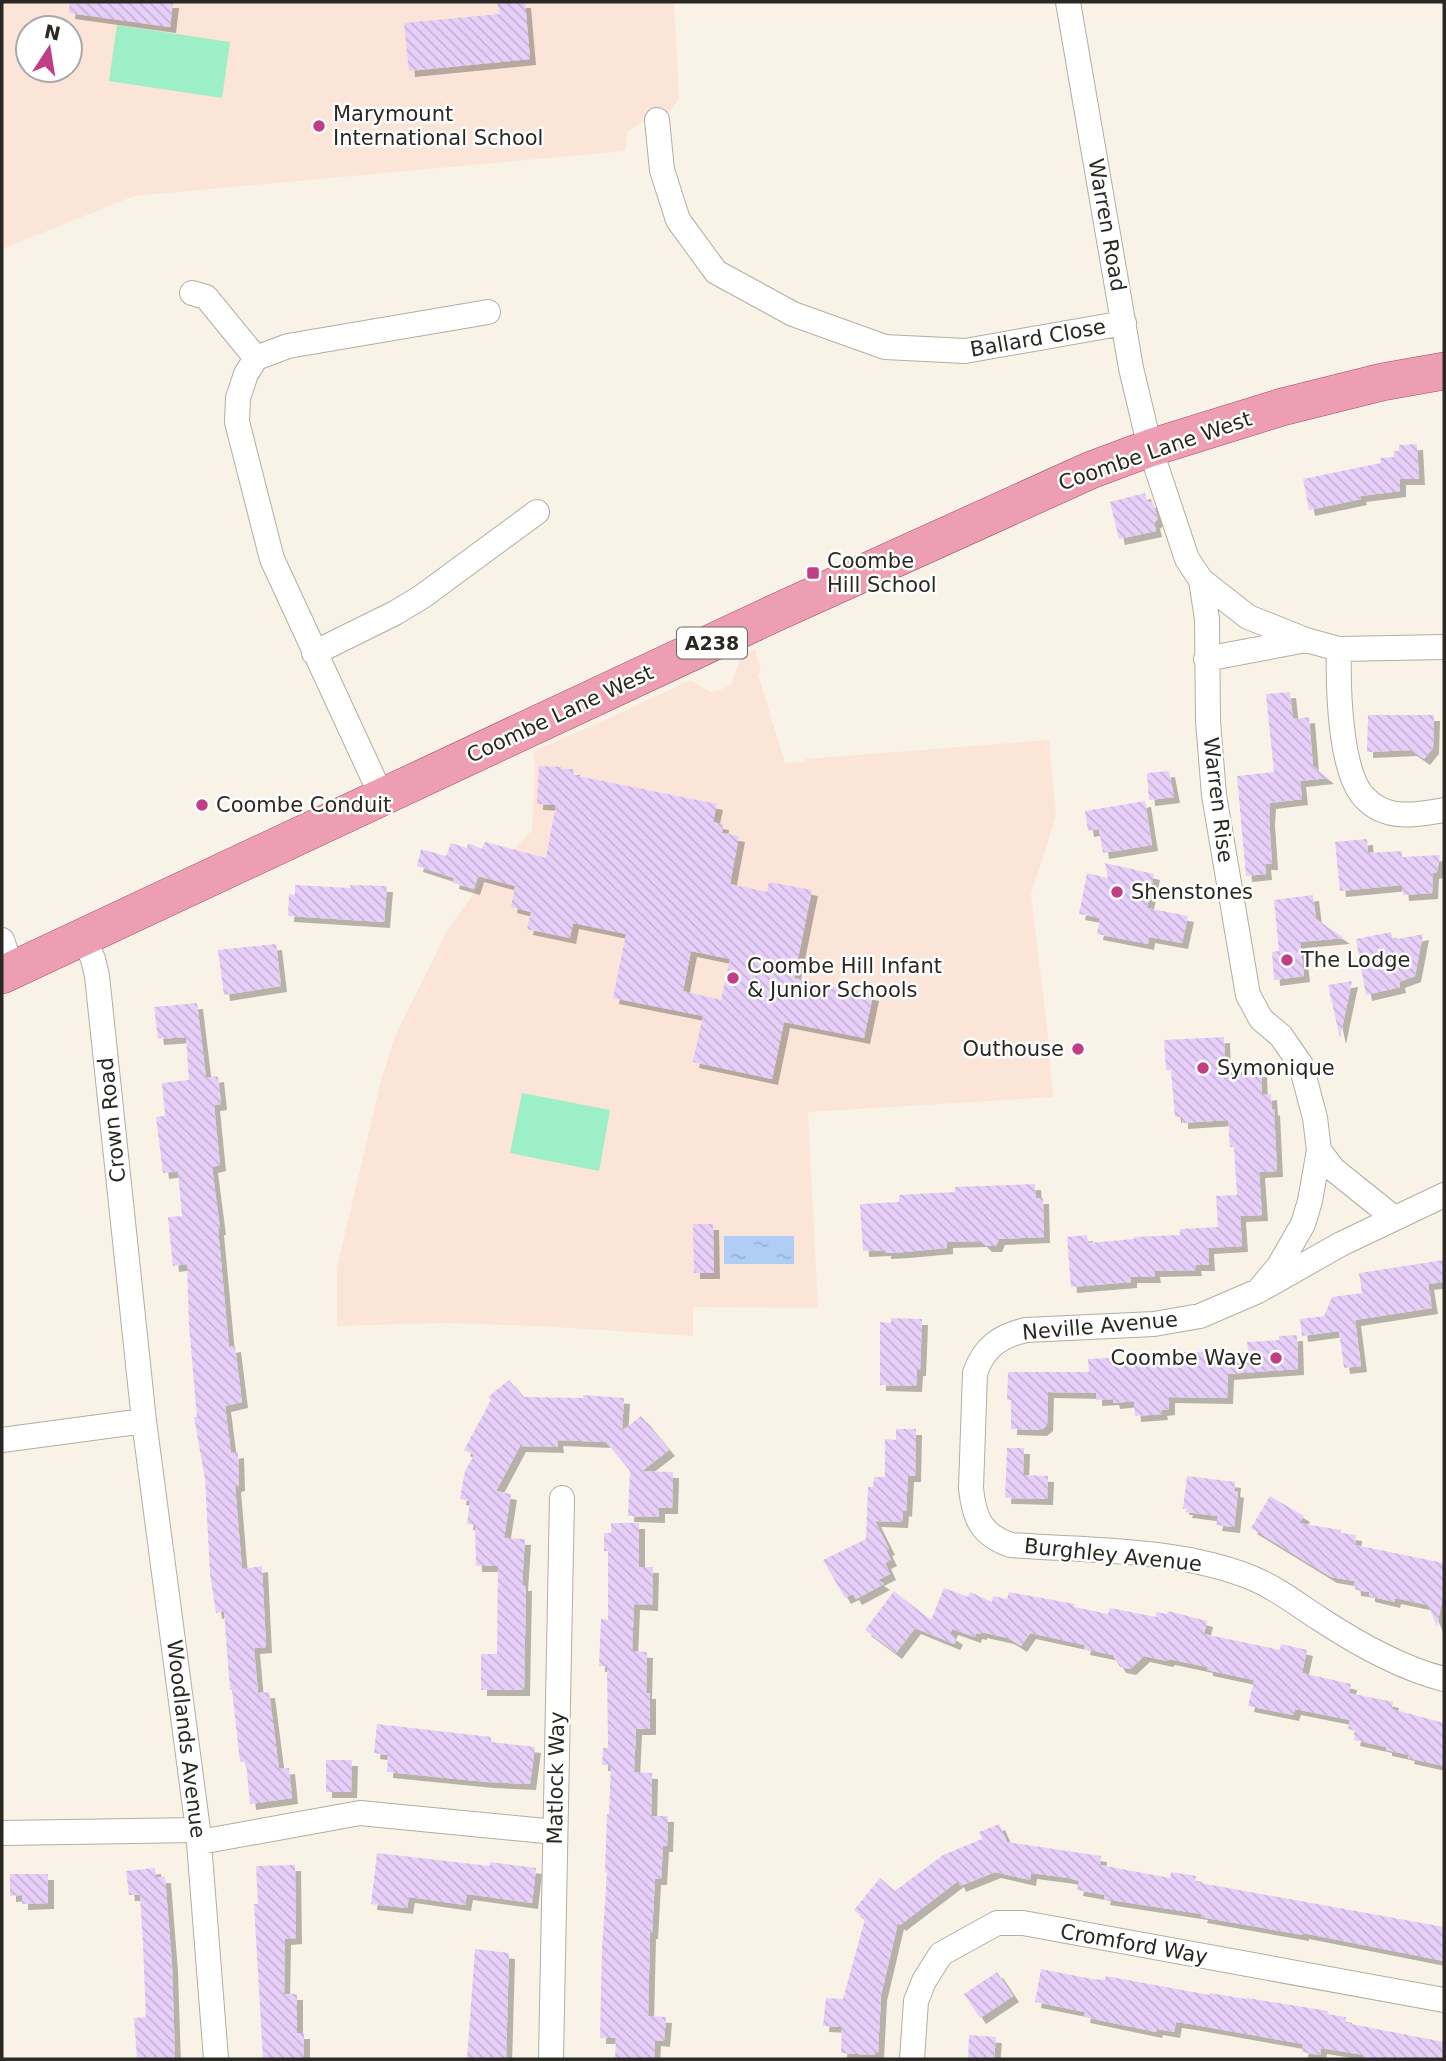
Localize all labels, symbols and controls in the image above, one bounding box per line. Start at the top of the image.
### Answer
north arrow [14,14,84,84]
text: N [42,20,63,45]
place label: Marymount International School [333,102,543,150]
marker: Marymount International School [311,118,327,134]
street label: Warren Road [1084,157,1130,293]
street label: Ballard Close [968,314,1108,362]
street label: Coombe Lane West [1055,407,1255,495]
place label: Coombe Hill School [827,549,937,597]
marker: Coombe Hill School [805,565,821,581]
road number: A238 [677,628,747,658]
street label: Coombe Lane West [463,660,657,768]
street label: Warren Rise [1198,736,1238,864]
place label: Coombe Conduit [216,793,391,817]
marker: Coombe Conduit [194,797,210,813]
place label: Shenstones [1131,880,1253,904]
marker: Shenstones [1109,884,1125,900]
place label: The Lodge [1300,948,1411,972]
marker: The Lodge [1279,952,1295,968]
place label: Coombe Hill Infant & Junior Schools [747,954,942,1002]
marker: Coombe Hill Infant & Junior Schools [725,970,741,986]
place label: Outhouse [963,1037,1064,1061]
marker: Outhouse [1070,1041,1086,1057]
street label: Crown Road [94,1056,130,1184]
place label: Symonique [1217,1056,1335,1080]
marker: Symonique [1195,1060,1211,1076]
street label: Neville Avenue [1021,1307,1179,1345]
place label: Coombe Waye [1111,1346,1262,1370]
marker: Coombe Waye [1268,1350,1284,1366]
street label: Burghley Avenue [1023,1534,1203,1576]
street label: Woodlands Avenue [162,1639,210,1839]
street label: Matlock Way [543,1711,569,1845]
street label: Cromford Way [1058,1919,1210,1969]

